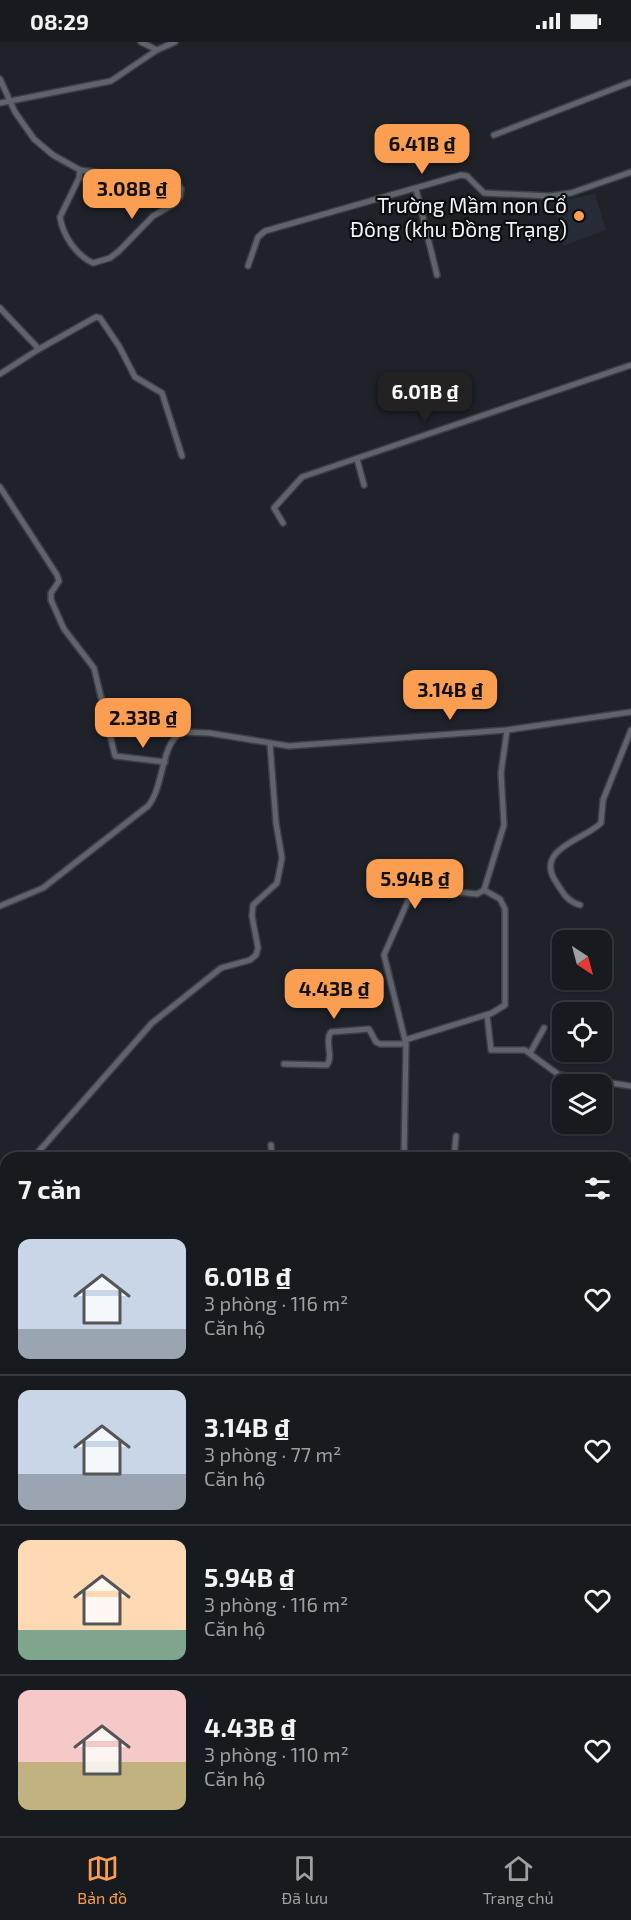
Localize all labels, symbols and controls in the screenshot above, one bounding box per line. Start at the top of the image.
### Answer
text: 08:29 [30,8,89,34]
pin: 6.41B ₫ [367,124,477,175]
text: 6.41B ₫ [389,131,455,155]
pin: 3.08B ₫ [77,169,187,220]
text: 3.08B ₫ [97,176,167,200]
place label: Trường Mầm non Cổ Đông (khu Đồng Trạng) [350,192,567,241]
marker: Trường Mầm non Cổ Đông (khu Đồng Trạng) [572,209,586,223]
pin: 6.01B ₫ [370,372,480,423]
text: 6.01B ₫ [392,379,458,403]
pin: 3.14B ₫ [395,670,505,721]
text: 3.14B ₫ [417,677,483,701]
pin: 2.33B ₫ [88,698,198,749]
text: 2.33B ₫ [109,705,177,729]
pin: 5.94B ₫ [360,859,470,910]
text: 5.94B ₫ [380,866,450,890]
north arrow [552,930,612,990]
map controls [552,930,612,1134]
pin: 4.43B ₫ [279,969,389,1020]
text: 4.43B ₫ [299,976,369,1000]
button: locate [552,1002,612,1062]
button: layers [552,1074,612,1134]
icon: filters [581,1172,614,1205]
text: 7 căn [18,1173,81,1204]
text: 6.01B ₫ [204,1260,291,1291]
icon: home [66,1263,138,1335]
icon: heart [581,1283,614,1316]
text: 3 phòng · 116 m² [204,1291,348,1315]
text: Căn hộ [204,1315,265,1339]
text: 3.14B ₫ [204,1411,289,1442]
icon: home [66,1414,138,1486]
icon: heart [581,1434,614,1467]
text: 3 phòng · 77 m² [204,1442,341,1466]
text: Căn hộ [204,1466,265,1490]
text: 5.94B ₫ [204,1561,294,1592]
icon: home [66,1564,138,1636]
icon: heart [581,1584,614,1617]
text: 3 phòng · 116 m² [204,1592,348,1616]
text: Căn hộ [204,1616,265,1640]
text: 4.43B ₫ [204,1711,296,1742]
icon: home [66,1714,138,1786]
icon: heart [581,1734,614,1767]
text: 3 phòng · 110 m² [204,1742,349,1766]
text: Căn hộ [204,1766,265,1790]
tab: Bản đồ [77,1852,127,1907]
tab: Đã lưu [282,1852,328,1907]
tab: Trang chủ [483,1852,554,1907]

